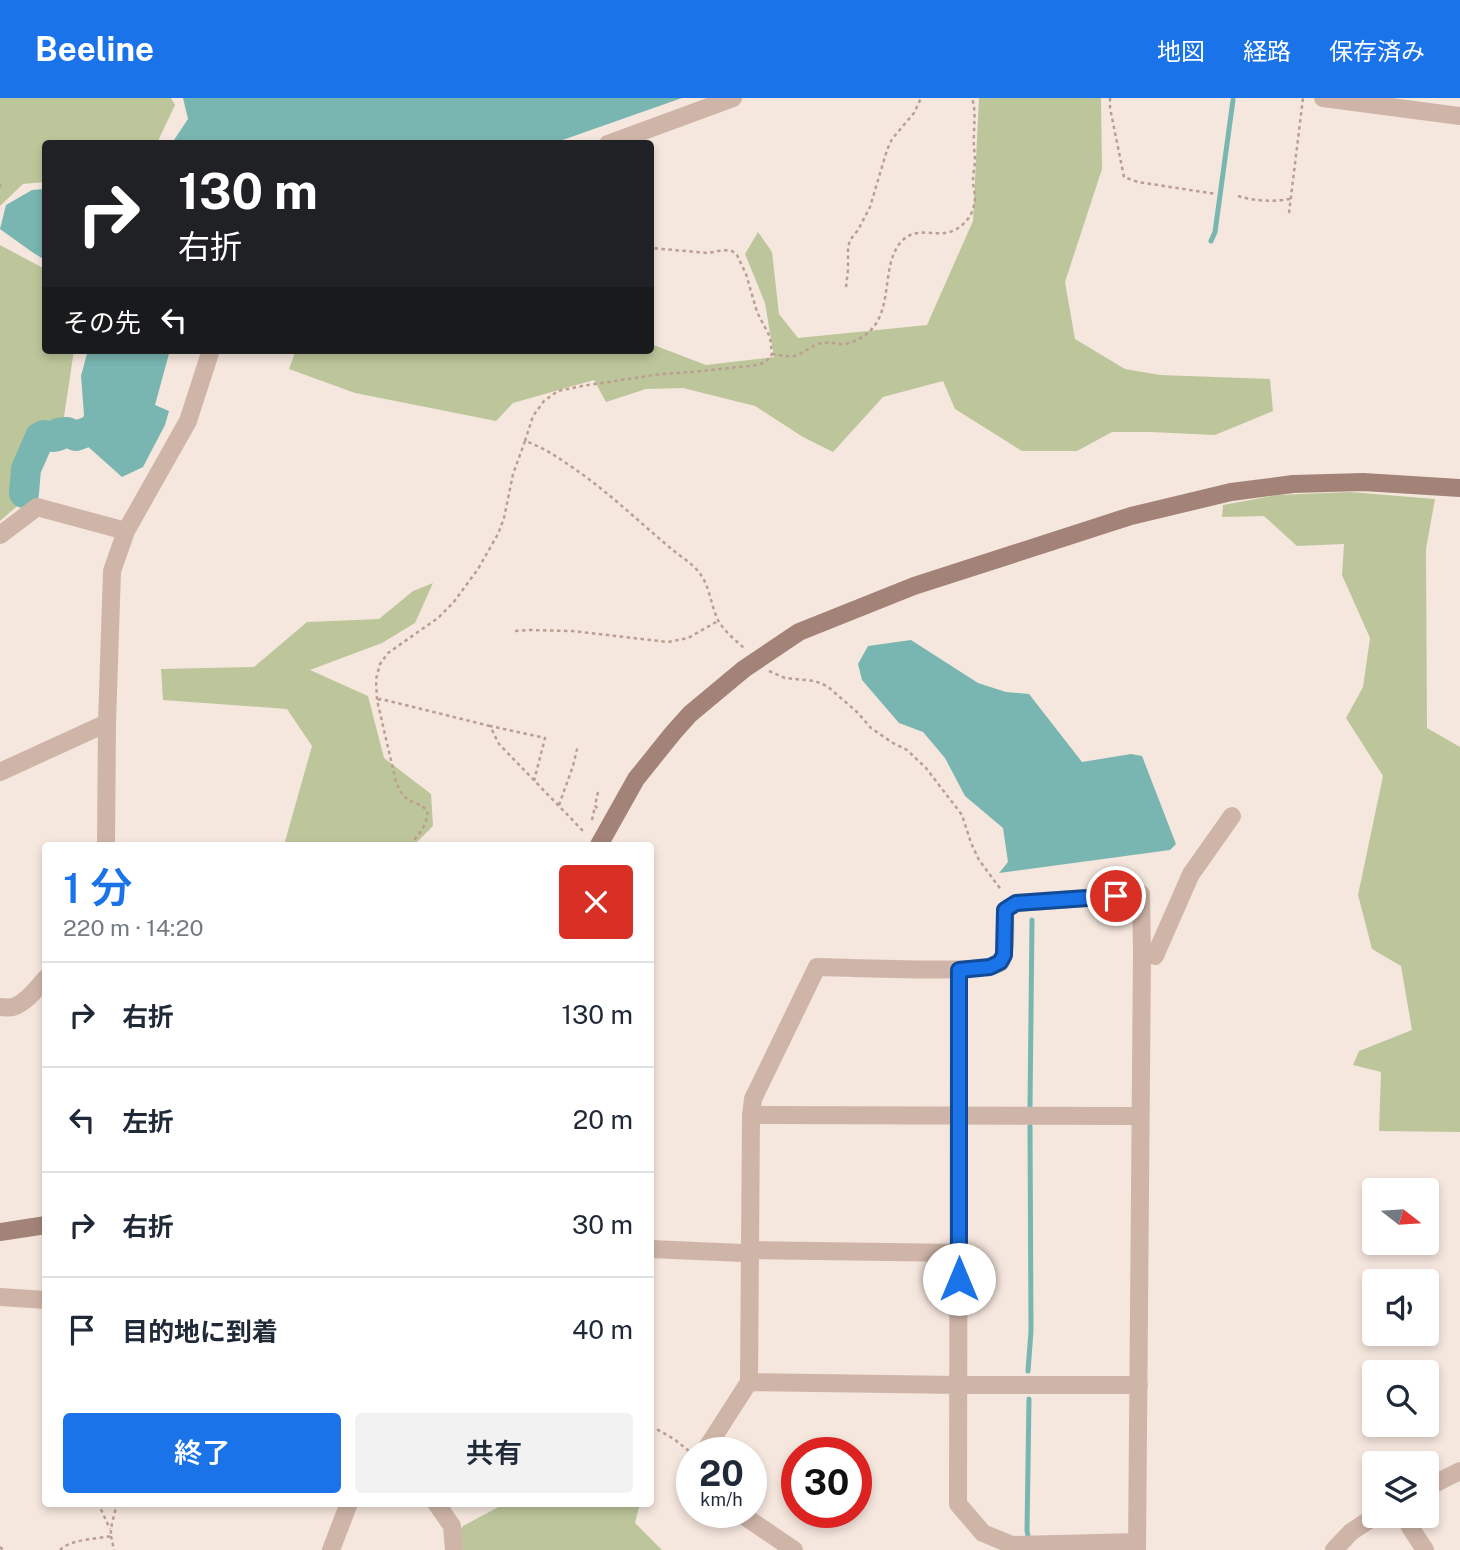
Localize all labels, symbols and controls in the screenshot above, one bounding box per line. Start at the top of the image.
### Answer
text: Beeline [35,30,154,68]
text: 地図 [1157,37,1205,65]
text: 経路 [1243,37,1291,65]
text: 保存済み [1329,37,1425,65]
text: 130 m [178,162,318,220]
icon: right [63,168,154,259]
text: 右折 [178,228,242,265]
icon: left [155,301,193,339]
text: その先 [63,307,141,338]
text: 1 分 [63,863,132,912]
button: close [559,865,633,939]
pin [1086,866,1146,926]
icon: arrive [1097,877,1135,915]
text: 220 m · 14:20 [63,914,204,941]
icon: right [63,996,101,1034]
text: 130 m [561,999,633,1030]
text: 右折 [122,1001,174,1032]
icon: left [63,1101,101,1139]
text: 20 m [573,1104,633,1135]
text: 左折 [122,1106,174,1137]
north arrow [1362,1178,1438,1255]
map controls [1362,1178,1439,1528]
icon: right [63,1206,101,1244]
text: 30 m [572,1209,633,1240]
text: 右折 [122,1211,174,1242]
position arrow [922,1242,996,1316]
button: sound [1362,1269,1439,1346]
icon: arrive [63,1311,101,1349]
text: 40 m [572,1314,633,1345]
text: 目的地に到着 [122,1316,278,1347]
button: search [1362,1360,1439,1437]
button: 終了 [63,1413,341,1493]
button: 共有 [355,1413,633,1493]
speed limit sign: 30 [781,1437,872,1528]
button: layers [1362,1451,1439,1528]
text: 20 [699,1453,744,1494]
text: km/h [700,1489,743,1510]

